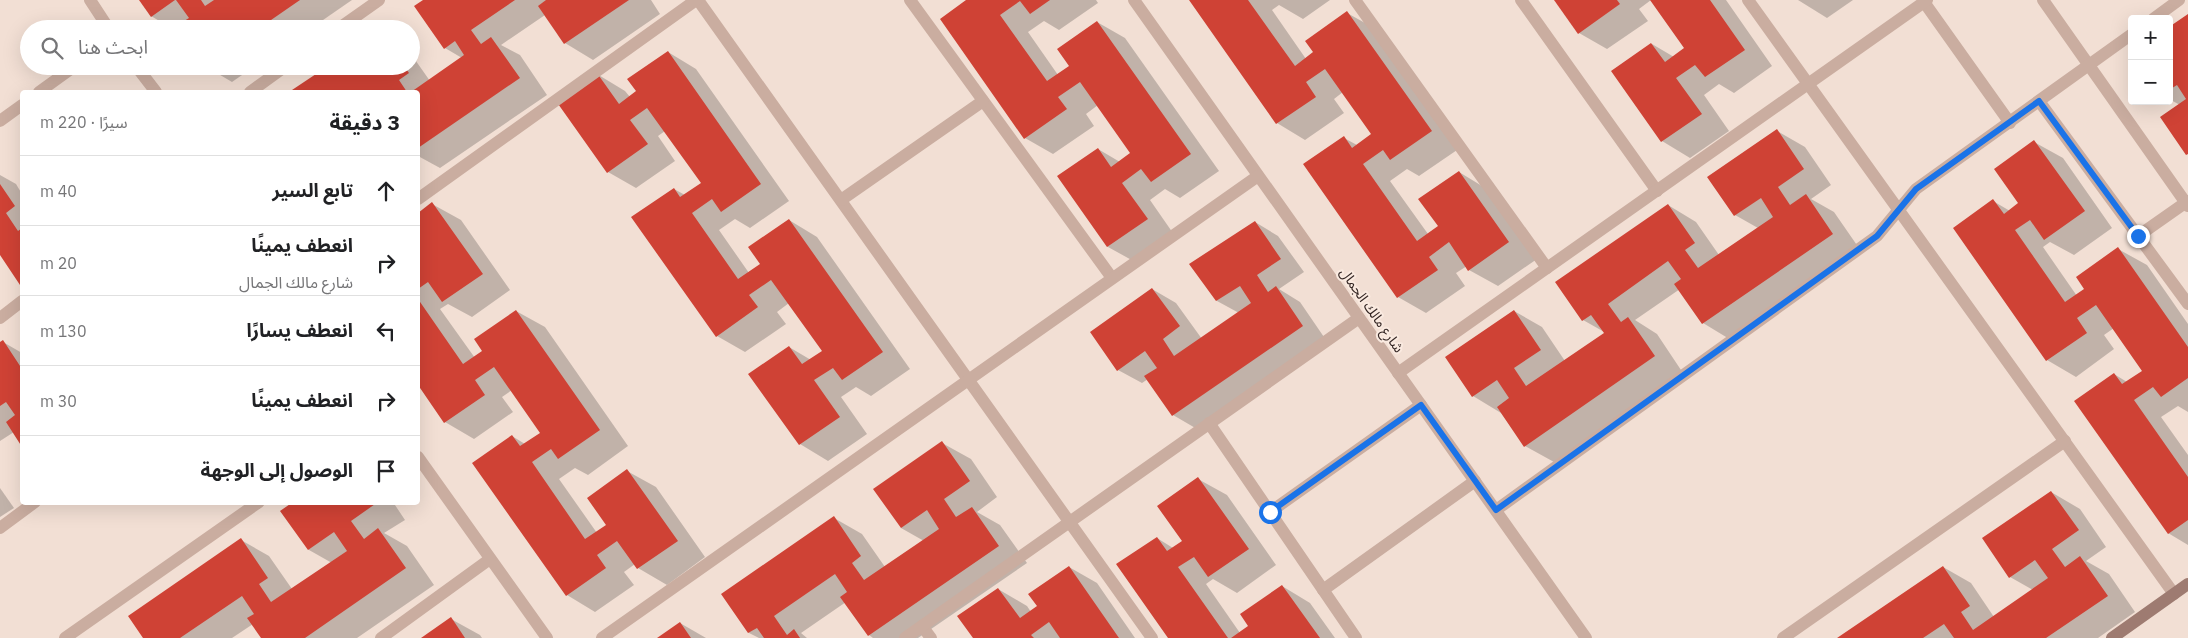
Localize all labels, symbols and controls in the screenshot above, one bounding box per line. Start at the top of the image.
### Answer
map controls [2128,15,2173,105]
button: + [2128,15,2173,60]
search box [20,20,420,75]
icon: search [38,34,66,62]
text: ابحث هنا [78,35,148,59]
button: − [2128,60,2173,105]
text: 3 دقيقة [330,108,400,136]
text: سيرًا · 220 m [40,112,128,132]
icon: ahead [372,177,400,205]
text: تابع السير [272,178,353,202]
text: 40 m [40,181,77,201]
route end [2127,225,2150,248]
text: انعطف يمينًا [251,233,353,257]
icon: right [372,249,400,277]
text: 20 m [40,253,77,273]
street label: شارع مالك الجمال [1334,264,1408,357]
text: شارع مالك الجمال [239,272,353,292]
icon: left [372,317,400,345]
text: انعطف يسارًا [246,318,353,342]
text: 130 m [40,321,87,341]
icon: right [372,387,400,415]
text: انعطف يمينًا [251,388,353,412]
text: 30 m [40,391,77,411]
icon: arrive [372,457,400,485]
text: الوصول إلى الوجهة [201,458,353,482]
route start [1259,501,1282,524]

